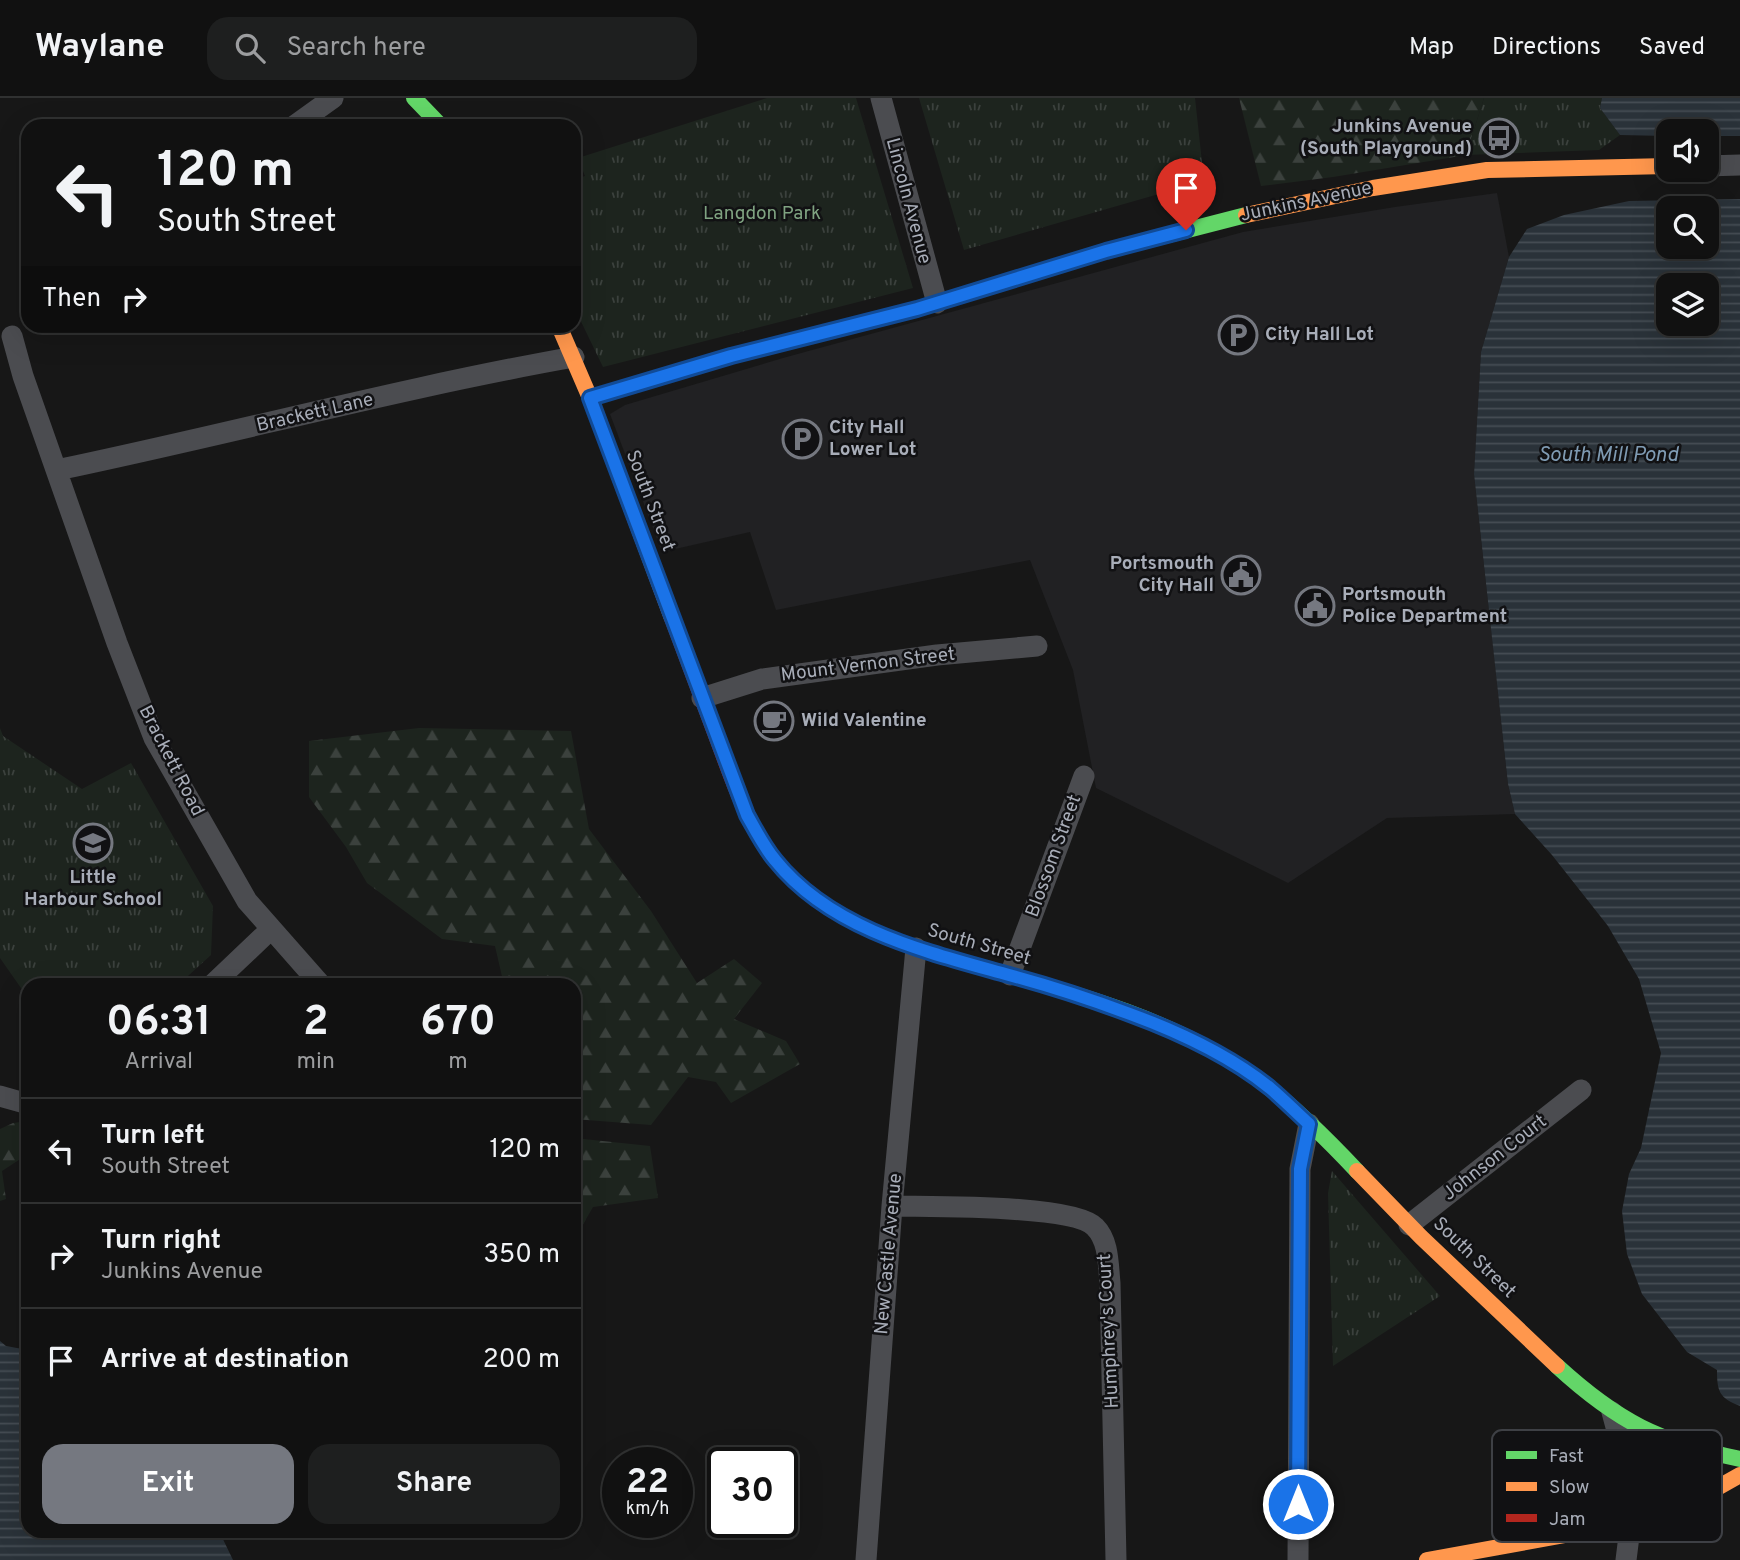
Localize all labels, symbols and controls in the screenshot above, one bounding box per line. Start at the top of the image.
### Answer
search box [207,17,697,80]
text: Waylane [35,27,165,69]
icon: search [231,29,269,67]
text: Search here [287,32,426,65]
text: Map [1409,33,1454,63]
text: Directions [1492,33,1601,63]
text: Saved [1639,33,1705,63]
place label: Junkins Avenue (South Playground) [1300,115,1472,161]
bus stop icon: Junkins Avenue (South Playground) [1478,117,1520,159]
map controls [1656,119,1719,336]
button: sound [1656,119,1719,182]
street label: Lincoln Avenue [880,135,936,267]
text: 120 m [157,142,294,204]
icon: left [42,147,133,238]
pin [1156,158,1216,230]
icon: arrive [1167,169,1205,207]
street label: Junkins Avenue [1238,176,1374,228]
button: search [1656,196,1719,259]
park label: Langdon Park [703,202,821,226]
text: South Street [157,203,337,243]
button: layers [1656,273,1719,336]
icon: right [115,280,153,318]
text: Then [42,283,101,316]
parking icon: City Hall Lot [1217,314,1259,356]
place label: City Hall Lot [1265,323,1374,347]
street label: Brackett Lane [254,388,376,438]
place label: City Hall Lower Lot [829,416,917,462]
parking icon: City Hall Lower Lot [781,418,823,460]
water label: South Mill Pond [1538,442,1680,469]
street label: South Street [620,447,680,555]
place label: Portsmouth City Hall [1110,552,1214,598]
public building icon: Portsmouth City Hall [1220,554,1262,596]
place label: Portsmouth Police Department [1342,583,1507,629]
public building icon: Portsmouth Police Department [1294,585,1336,627]
street label: Mount Vernon Street [780,642,956,688]
cafe icon: Wild Valentine [753,700,795,742]
street label: Brackett Road [133,701,209,821]
place label: Wild Valentine [801,709,927,733]
street label: Blossom Street [1021,791,1087,921]
school or university icon: Little Harbour School [72,822,114,864]
place label: Little Harbour School [24,866,162,912]
street label: South Street [924,919,1034,971]
text: 06:31 [106,997,212,1050]
text: 2 [303,997,329,1050]
text: 670 [420,997,496,1050]
text: Arrival [125,1048,193,1077]
text: min [297,1048,335,1077]
text: m [448,1048,468,1077]
street label: Johnson Court [1438,1110,1552,1206]
text: Turn left [101,1120,205,1153]
icon: left [42,1132,80,1170]
text: 120 m [490,1134,560,1167]
text: South Street [101,1153,230,1182]
street label: New Castle Avenue [870,1172,908,1336]
street label: South Street [1427,1212,1521,1304]
text: Turn right [101,1225,221,1258]
icon: right [42,1237,80,1275]
text: 350 m [483,1239,560,1272]
street label: Humphrey's Court [1093,1253,1125,1409]
text: Junkins Avenue [101,1258,263,1287]
icon: arrive [42,1342,80,1380]
text: Arrive at destination [101,1344,349,1377]
text: 200 m [483,1344,560,1377]
legend [1492,1430,1722,1542]
button: Exit [42,1444,294,1524]
button: Share [308,1444,560,1524]
text: Fast [1549,1445,1584,1469]
speed limit sign: 30 [707,1447,798,1538]
text: 22 [626,1461,669,1505]
position arrow [1261,1467,1335,1541]
text: Slow [1549,1476,1589,1500]
text: km/h [626,1498,669,1521]
text: Jam [1549,1508,1586,1532]

